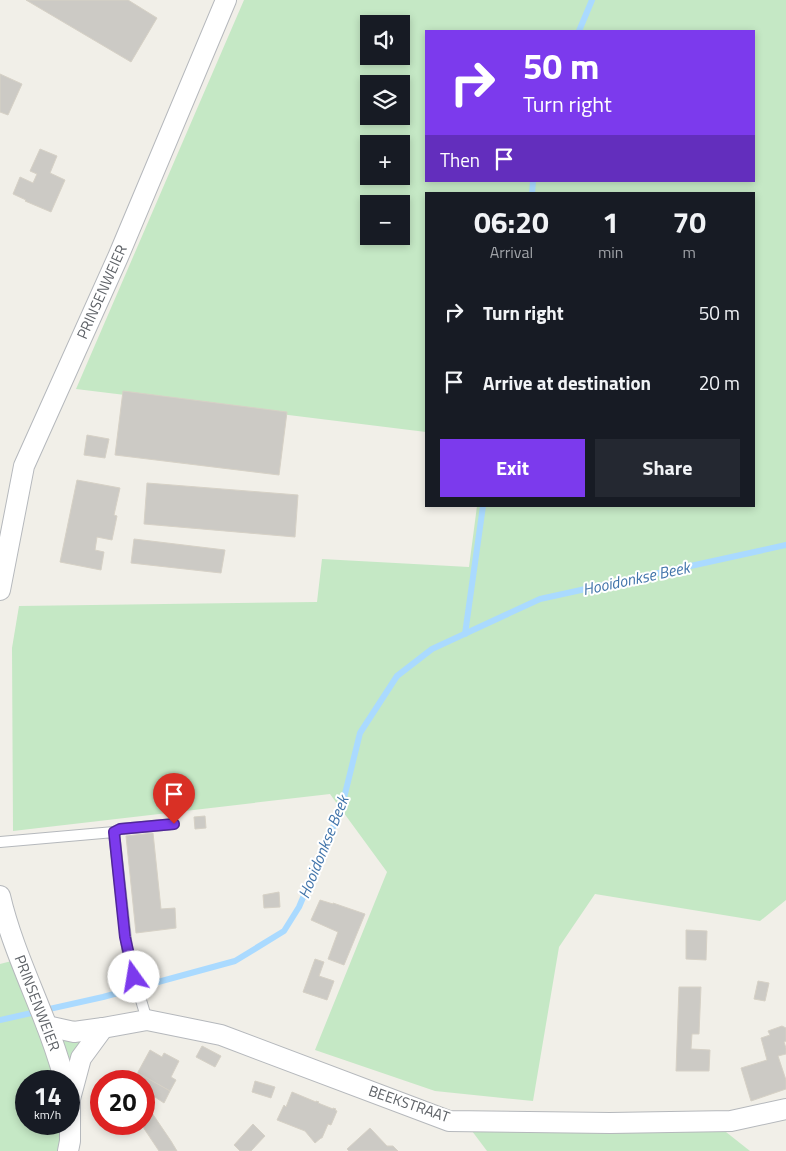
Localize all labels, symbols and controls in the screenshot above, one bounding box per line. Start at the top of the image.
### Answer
map controls [360,15,410,245]
button: sound [360,15,410,65]
text: 50 m [523,39,599,93]
icon: right [440,50,505,115]
button: layers [360,75,410,125]
text: Turn right [523,87,612,121]
button: + [360,135,410,185]
text: Then [440,145,480,174]
icon: arrive [490,145,518,173]
button: − [360,195,410,245]
text: 06:20 [474,199,549,245]
text: 1 [602,199,619,245]
text: 70 [672,199,706,245]
text: Arrival [490,240,533,264]
text: min [598,240,623,264]
text: m [682,240,696,264]
street label: PRINSENWEIER [70,241,133,343]
icon: right [440,298,468,326]
text: Turn right [483,298,564,327]
text: 50 m [699,298,740,327]
icon: arrive [440,368,468,396]
text: Arrive at destination [483,368,651,397]
text: 20 m [699,368,740,397]
button: Exit [440,439,585,497]
button: Share [595,439,740,497]
water label: Hooidonkse Beek [580,555,694,601]
pin [153,773,195,824]
icon: arrive [160,780,188,808]
water label: Hooidonkse Beek [291,790,355,902]
position arrow [107,950,159,1002]
street label: PRINSENWEIER [9,951,66,1054]
speed limit sign: 20 [90,1070,155,1135]
text: 14 [33,1077,62,1115]
street label: BEEKSTRAAT [365,1079,453,1128]
text: km/h [34,1105,61,1124]

